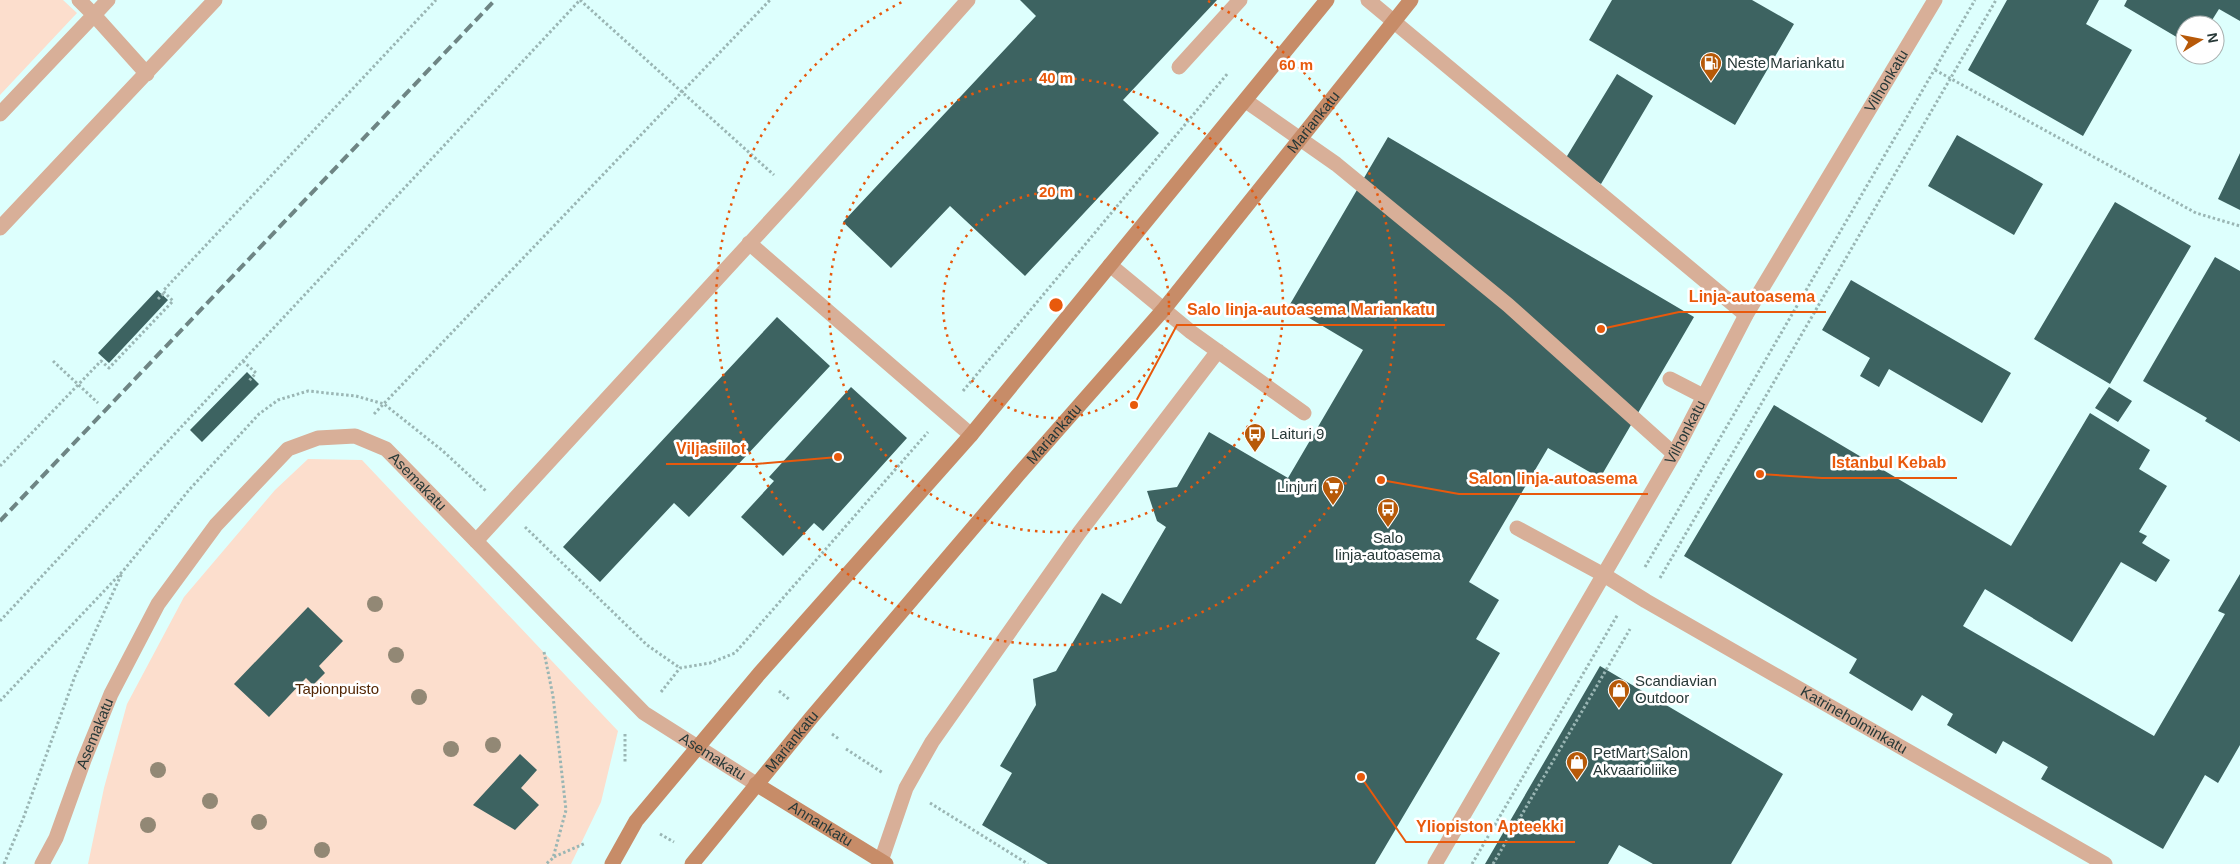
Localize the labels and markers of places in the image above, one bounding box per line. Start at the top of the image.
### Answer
fuel station icon: Neste Mariankatu [1699,51,1723,82]
place label: Neste Mariankatu [1727,54,1845,71]
callout: Linja-autoasema [1679,281,1826,312]
callout: Salo linja-autoasema Mariankatu [1177,294,1445,325]
centre of rings [1047,296,1065,314]
bus stop icon: Laituri 9 [1243,422,1267,453]
place label: Laituri 9 [1271,425,1324,442]
callout: Viljasiilot [666,433,756,464]
callout: Istanbul Kebab [1822,447,1957,478]
callout: Salon linja-autoasema [1459,463,1648,494]
supermarket icon: Linjuri [1321,475,1345,506]
place label: Linjuri [1277,478,1317,495]
bus stop icon: Salo linja-autoasema [1376,497,1400,528]
place label: Salo linja-autoasema [1335,529,1442,563]
place label: Scandiavian Outdoor [1635,672,1717,706]
shop icon: Scandiavian Outdoor [1607,678,1631,709]
place label: PetMart Salon Akvaarioliike [1593,744,1688,778]
shop icon: PetMart Salon Akvaarioliike [1565,750,1589,781]
callout: Yliopiston Apteekki [1406,811,1575,842]

